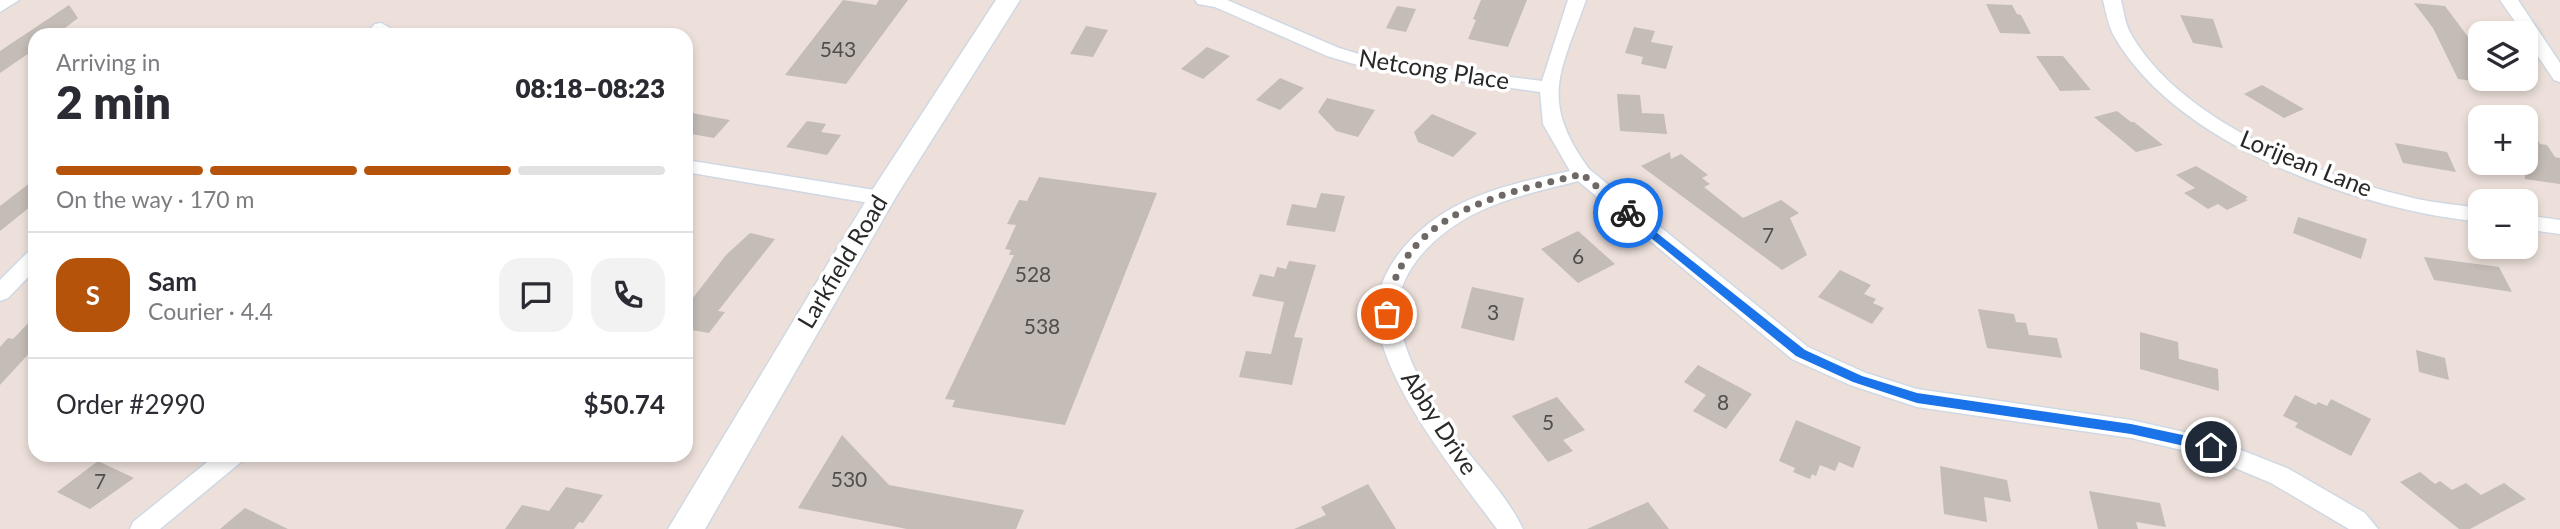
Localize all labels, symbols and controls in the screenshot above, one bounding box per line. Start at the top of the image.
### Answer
map controls [2468,21,2538,259]
button: layers [2468,21,2538,91]
house number: 543 [820,36,856,61]
street label: Netcong Place [1357,42,1511,95]
text: Arriving in [56,48,160,76]
text: 08:18–08:23 [515,72,665,104]
text: 2 min [56,74,171,129]
button: + [2468,105,2538,175]
street label: Lorijean Lane [2236,123,2377,202]
courier [1593,178,1663,248]
text: On the way · 170 m [56,185,255,213]
street label: Larkfield Road [791,189,893,333]
button: − [2468,189,2538,259]
icon: bike [1609,194,1647,232]
house number: 7 [1762,222,1774,247]
house number: 6 [1572,243,1584,268]
button: chat [499,258,573,332]
button: phone [591,258,665,332]
house number: 528 [1015,261,1051,286]
text: Sam [148,265,197,297]
text: S [86,279,100,311]
pin [1357,284,1417,344]
icon: bag [1368,295,1406,333]
text: Courier · 4.4 [148,297,273,325]
house number: 3 [1487,299,1499,324]
house number: 538 [1024,313,1060,338]
street label: Abby Drive [1396,365,1485,480]
text: Order #2990 [56,388,205,420]
text: $50.74 [583,388,665,420]
house number: 8 [1717,389,1729,414]
house number: 5 [1542,409,1554,434]
pin [2181,417,2241,477]
icon: home [2192,428,2230,466]
house number: 530 [831,466,867,491]
house number: 7 [94,468,106,493]

